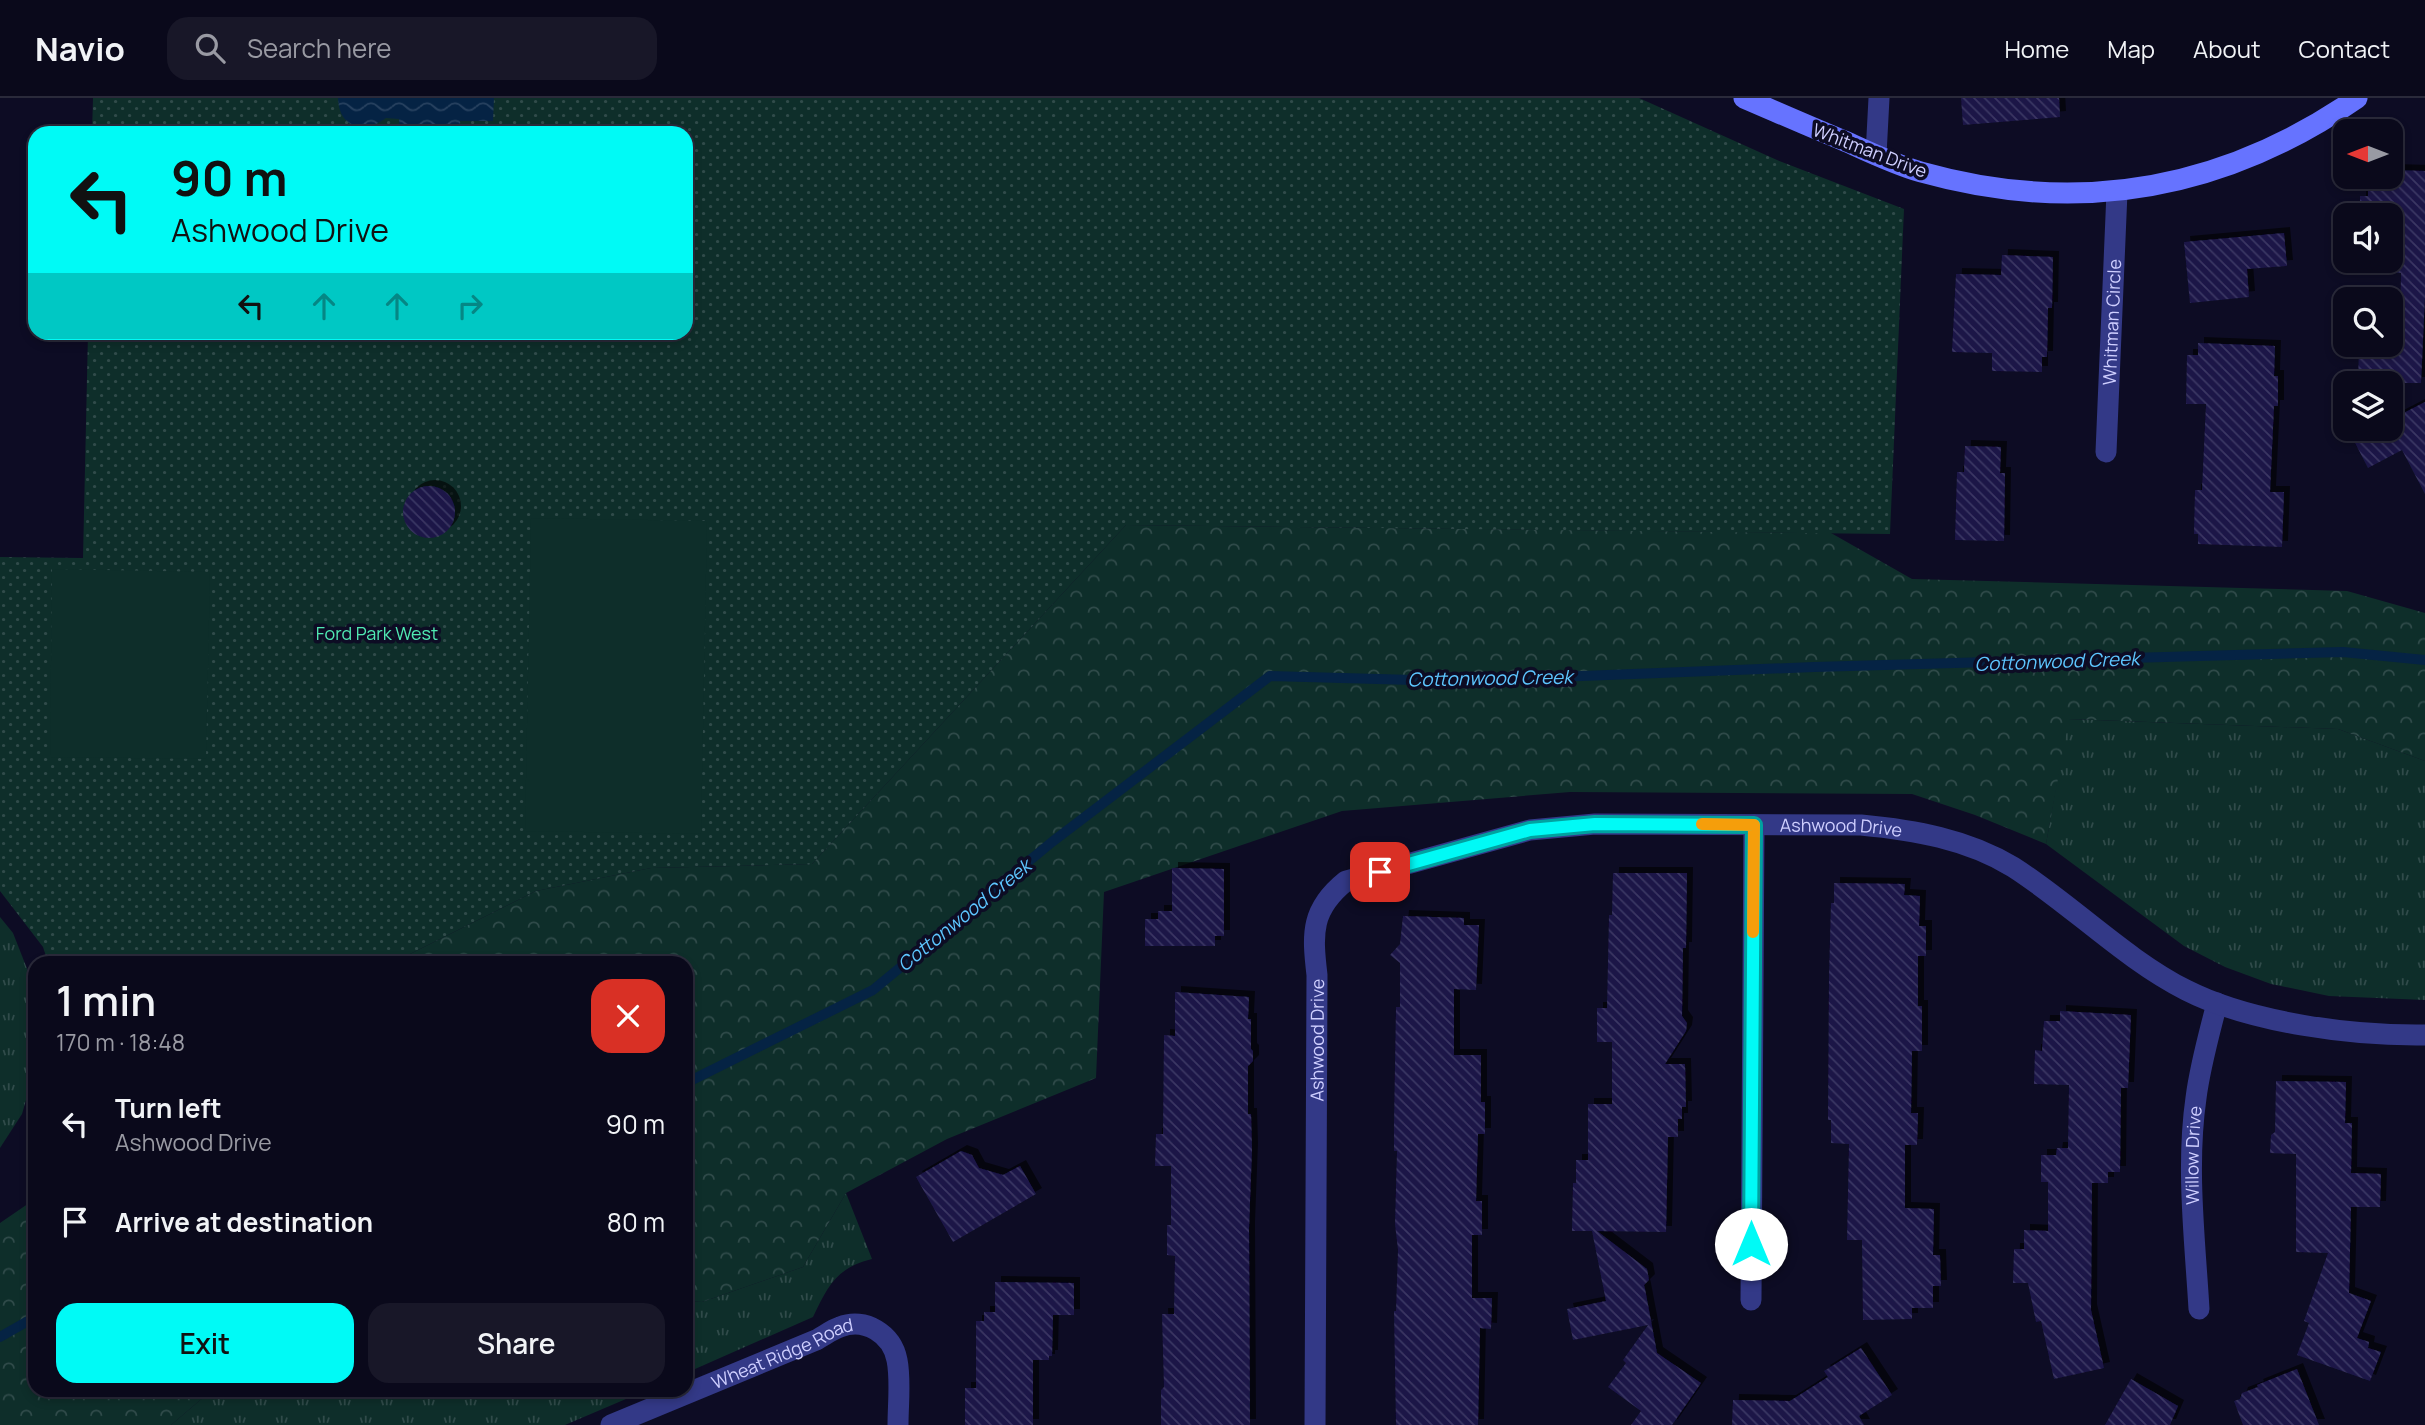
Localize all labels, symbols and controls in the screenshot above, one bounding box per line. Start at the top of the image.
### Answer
search box [167,17,657,80]
text: Navio [35,26,125,71]
icon: search [191,29,229,67]
text: Search here [247,30,391,66]
text: Home [2004,32,2069,65]
text: Map [2107,32,2155,65]
text: About [2193,32,2261,65]
text: Contact [2299,32,2390,65]
street label: Whitman Drive [1809,117,1931,183]
north arrow [2333,119,2403,189]
map controls [2333,119,2403,441]
text: 90 m [171,144,288,211]
icon: left [56,154,147,245]
button: sound [2333,203,2403,273]
text: Ashwood Drive [171,208,389,252]
street label: Whitman Circle [2097,258,2126,386]
icon: left [232,287,270,325]
icon: ahead [305,287,343,325]
icon: ahead [378,287,416,325]
icon: right [451,287,489,325]
button: search [2333,287,2403,357]
button: layers [2333,371,2403,441]
park label: Ford Park West [316,621,438,645]
water label: Cottonwood Creek [1974,645,2143,677]
water label: Cottonwood Creek [1407,664,1575,692]
street label: Ashwood Drive [1780,813,1904,842]
pin [1350,842,1410,902]
water label: Cottonwood Creek [892,851,1038,977]
icon: arrive [1361,853,1399,891]
text: 1 min [56,971,156,1029]
button: close [591,979,665,1053]
street label: Ashwood Drive [1304,979,1329,1101]
text: 170 m · 18:48 [56,1026,185,1058]
text: Turn left [115,1090,222,1126]
icon: left [56,1105,94,1143]
street label: Willow Drive [2179,1105,2207,1205]
text: 90 m [606,1106,665,1142]
text: Ashwood Drive [115,1126,272,1158]
icon: arrive [56,1203,94,1241]
text: Arrive at destination [115,1204,373,1240]
text: 80 m [607,1204,665,1240]
position arrow [1714,1207,1788,1281]
button: Exit [56,1303,354,1383]
button: Share [368,1303,665,1383]
street label: Wheat Ridge Road [708,1312,855,1394]

